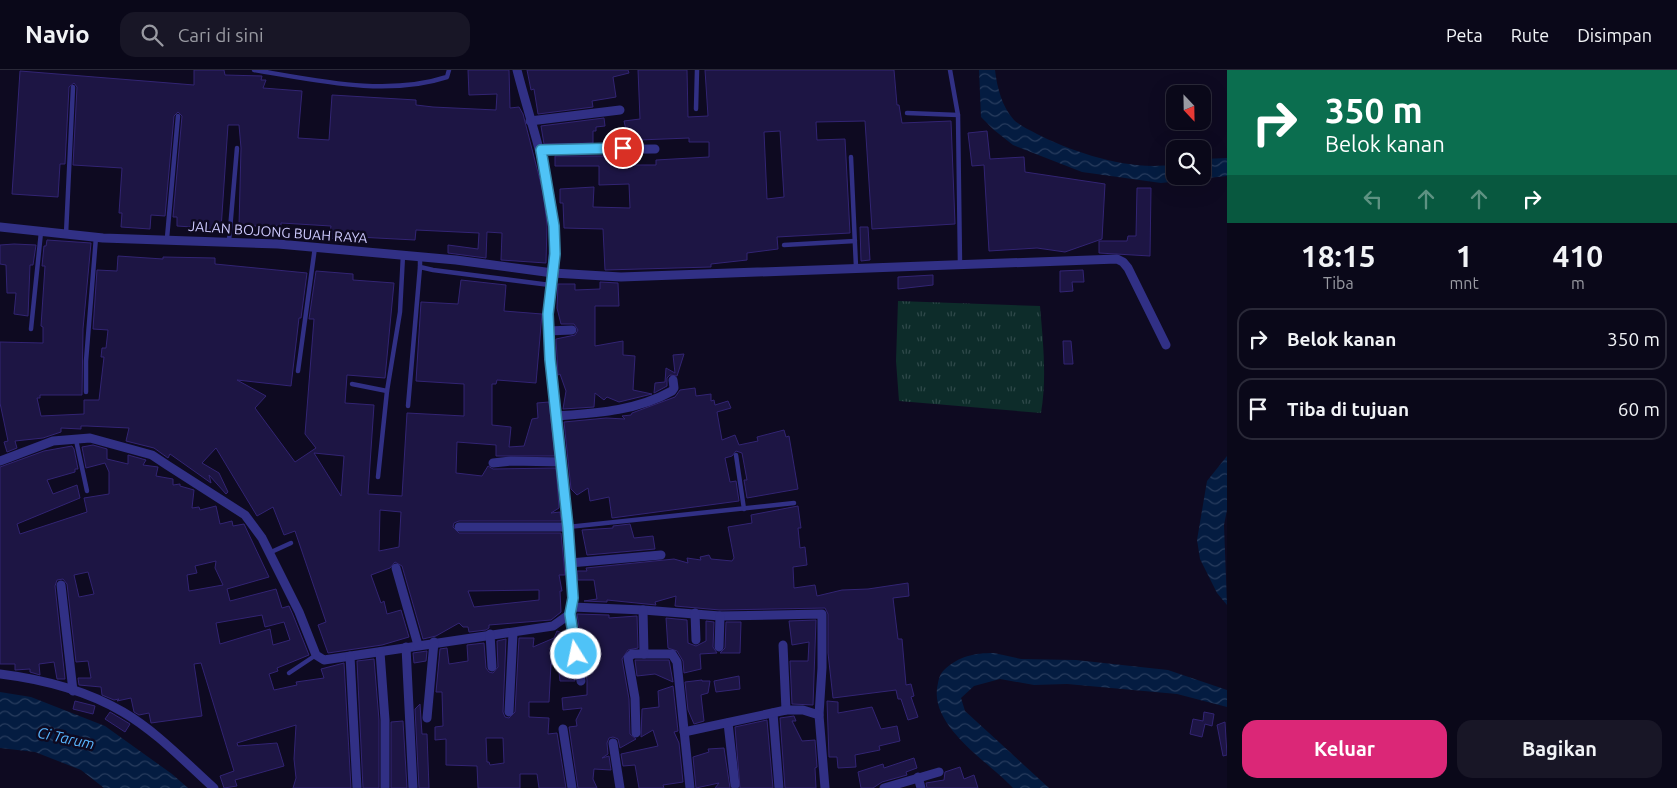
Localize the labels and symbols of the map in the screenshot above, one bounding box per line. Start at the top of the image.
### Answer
north arrow [1166,85,1211,130]
pin [602,127,644,169]
street label: JALAN BOJONG BUAH RAYA [188,218,368,246]
position arrow [549,627,601,679]
water label: Ci Tarum [36,724,96,752]

